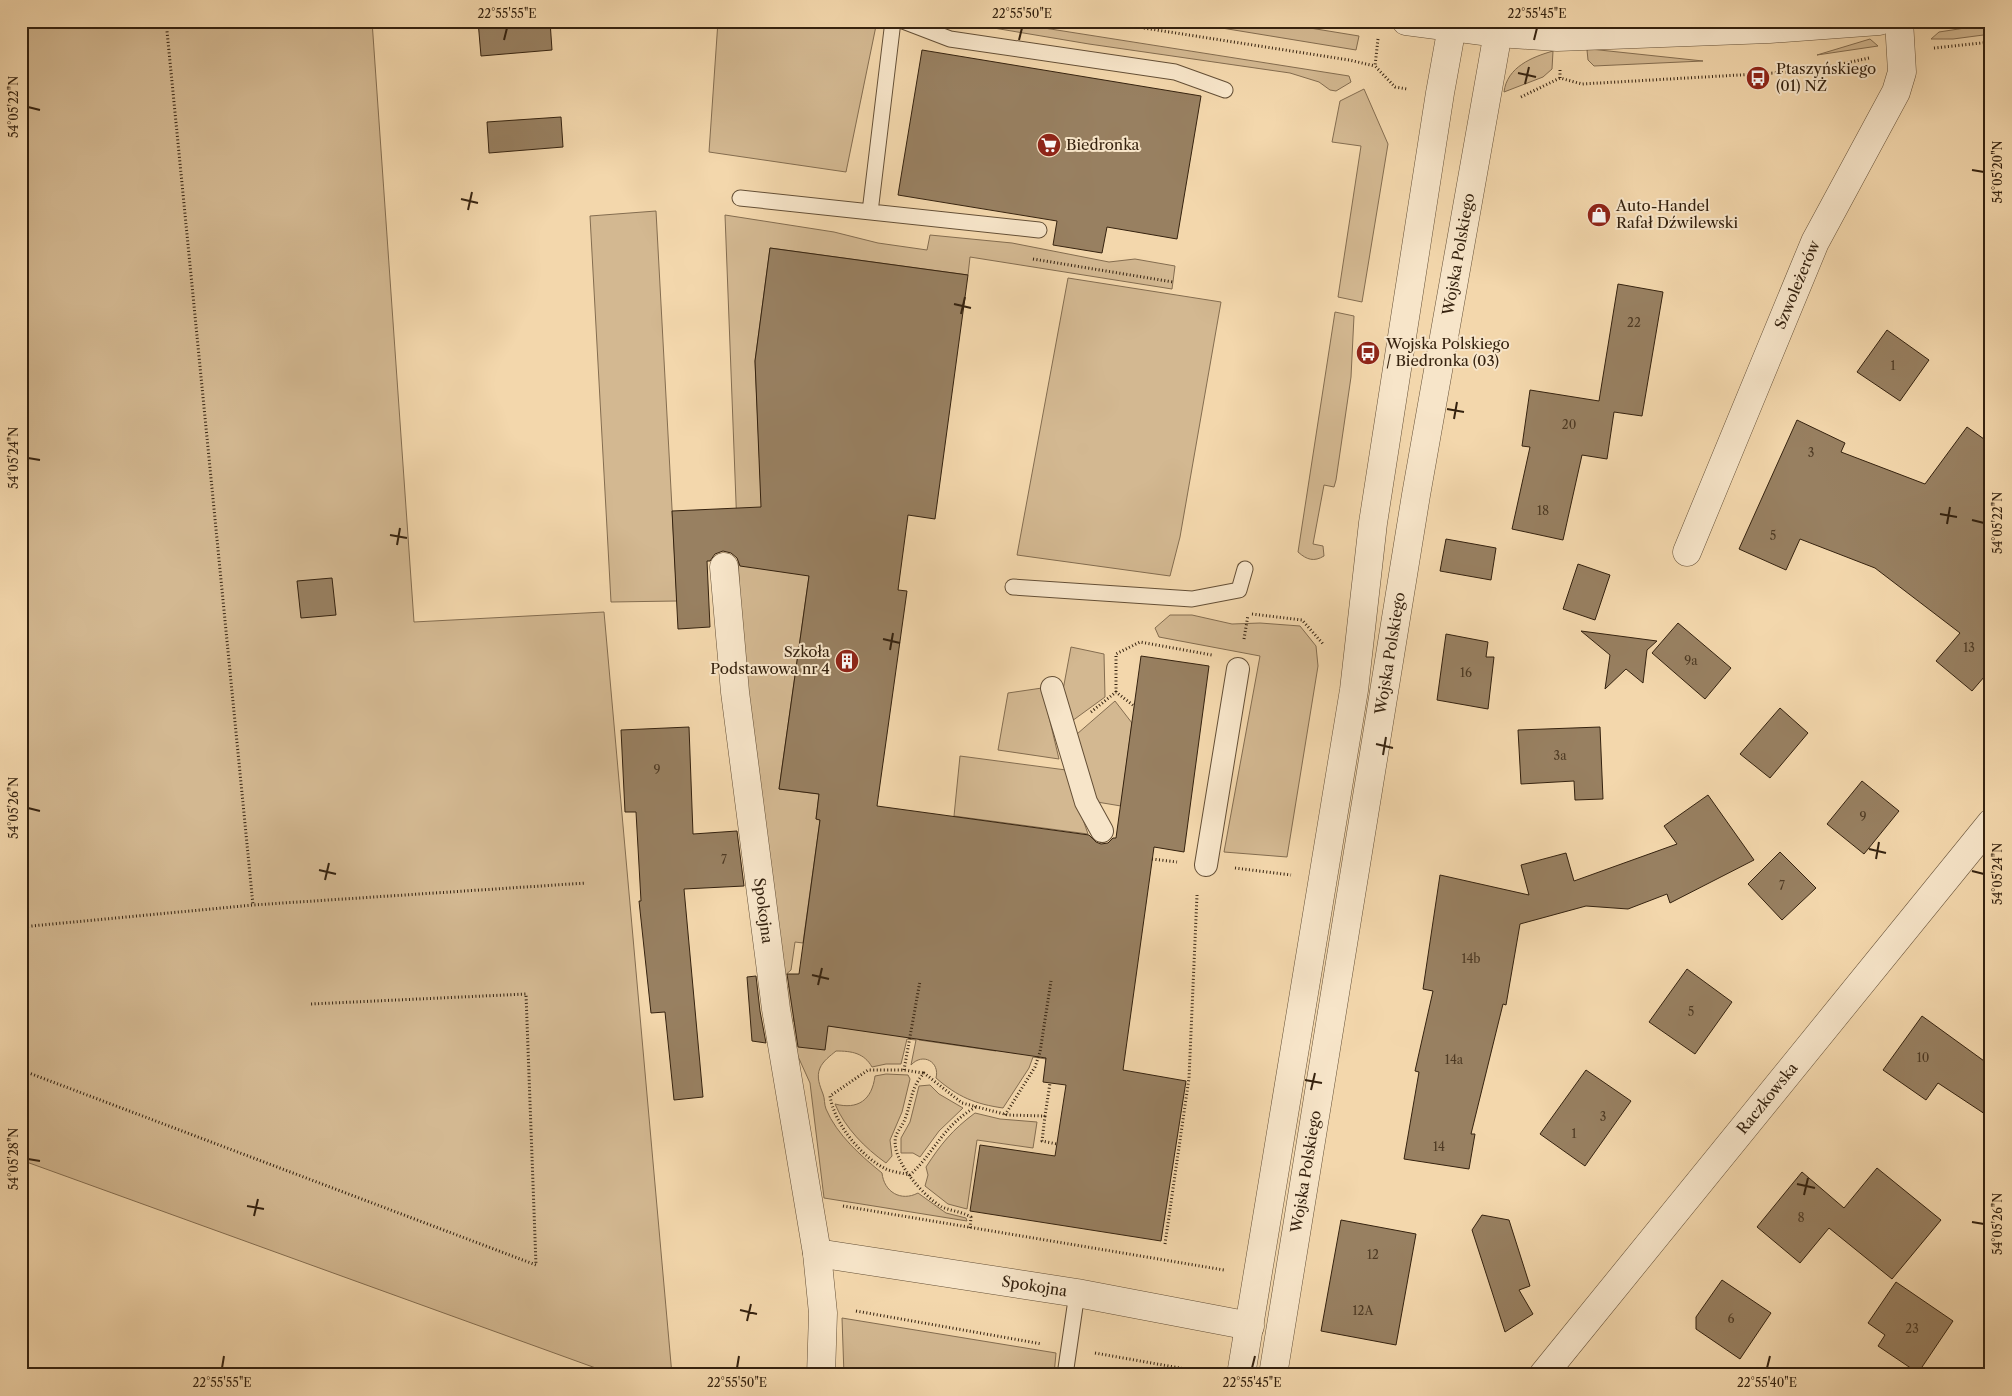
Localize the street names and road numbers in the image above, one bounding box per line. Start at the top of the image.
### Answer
street label: Wojska Polskiego [1438,192,1478,318]
street label: Szwoleżerów [1770,237,1824,332]
street label: Wojska Polskiego [1370,591,1409,717]
street label: Spokojna [750,877,777,945]
street label: Raczkowska [1732,1059,1802,1138]
street label: Wojska Polskiego [1286,1109,1325,1235]
street label: Spokojna [1000,1272,1069,1300]

